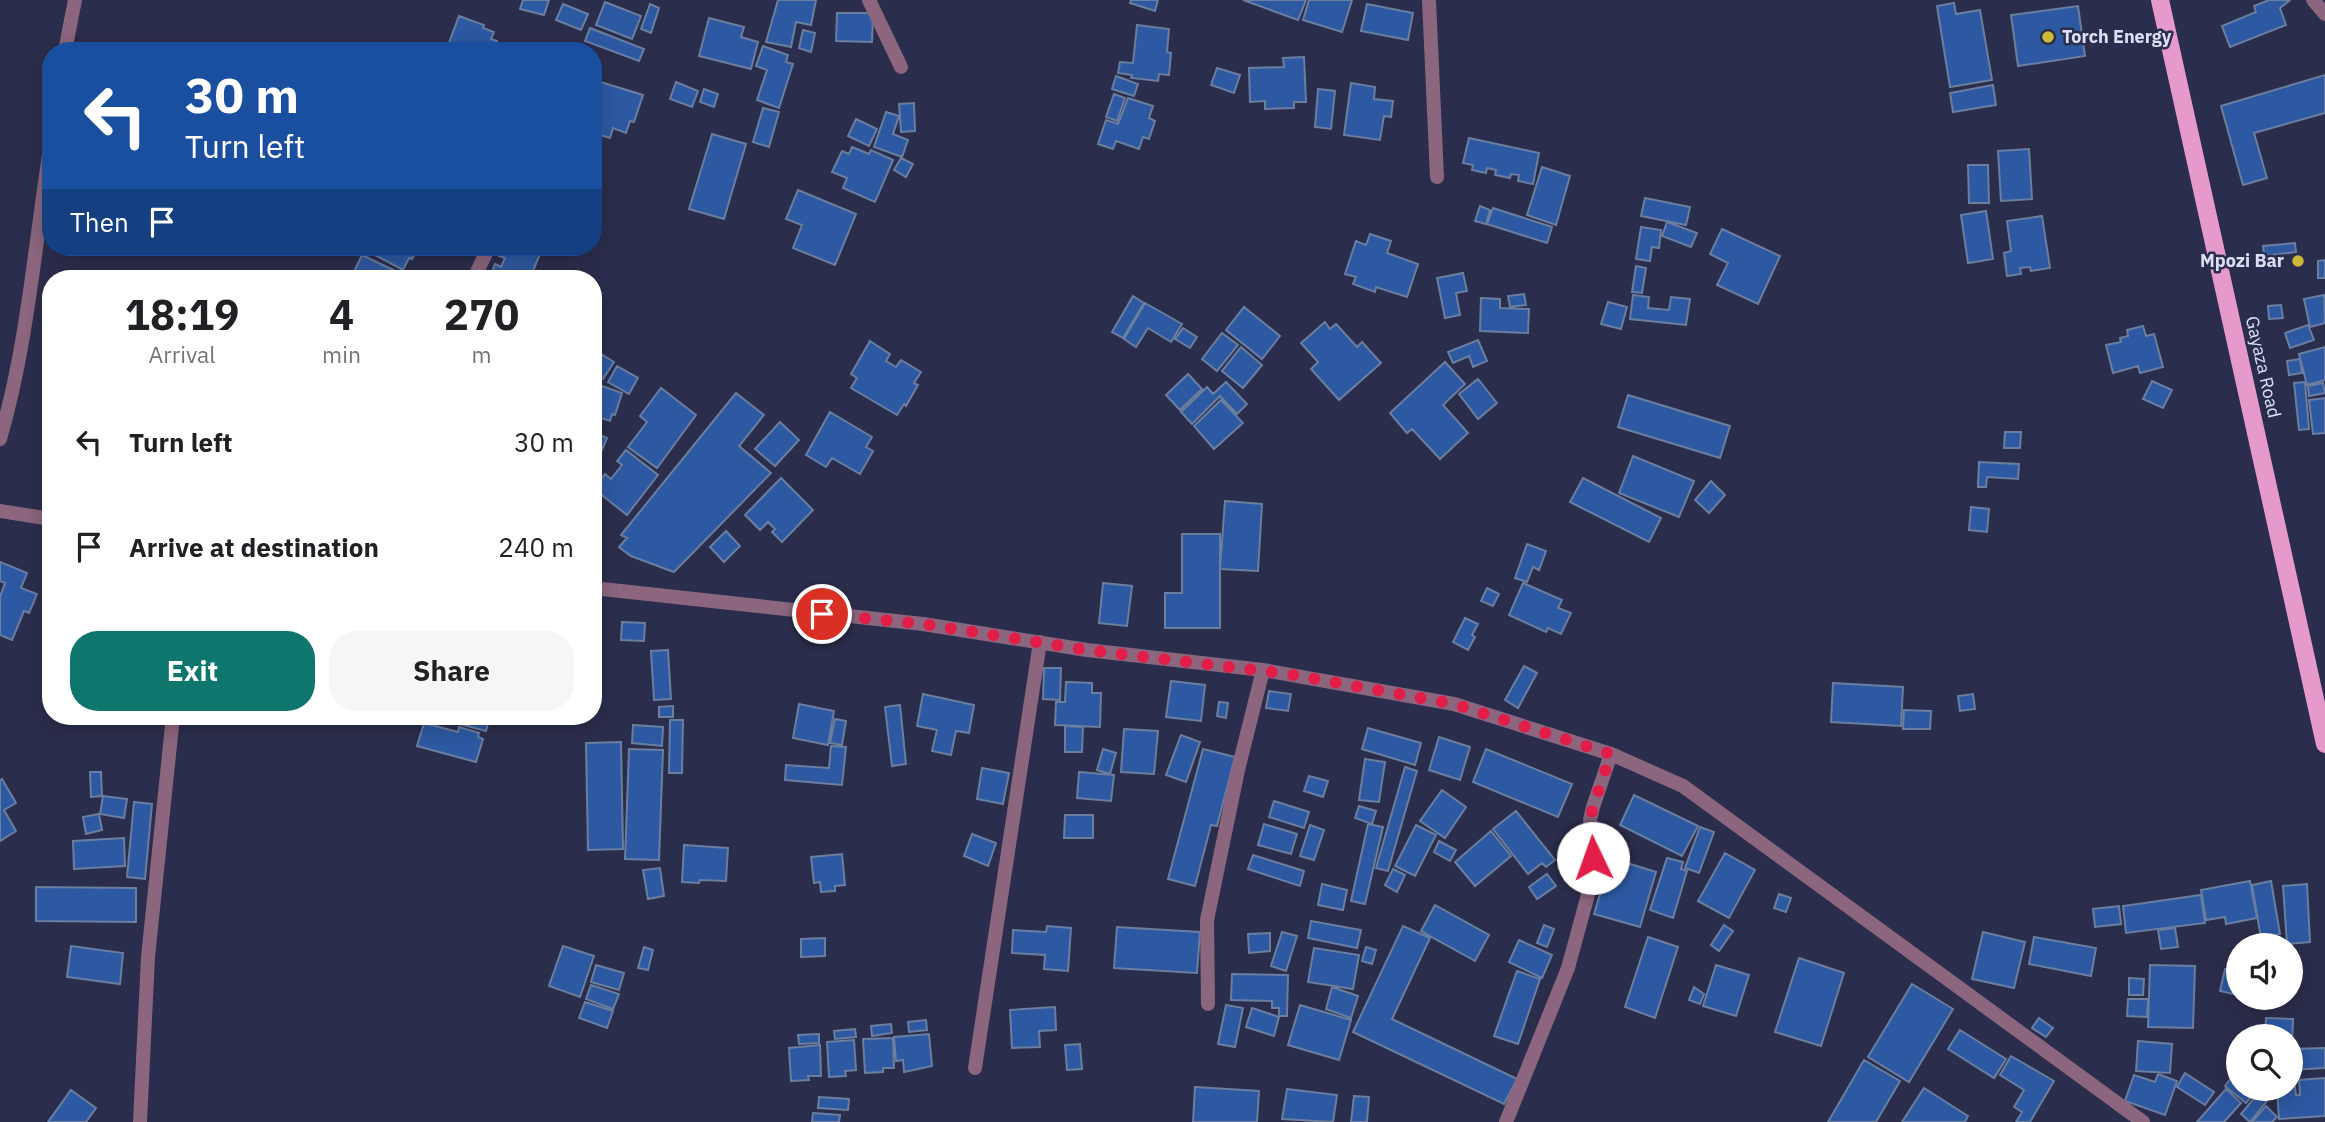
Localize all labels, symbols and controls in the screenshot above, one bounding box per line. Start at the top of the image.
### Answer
place label: Torch Energy [2062,25,2172,48]
marker: Torch Energy [2040,29,2056,45]
text: 30 m [185,63,299,126]
icon: left [70,70,161,161]
text: Turn left [185,125,305,167]
icon: arrive [143,203,181,241]
text: Then [70,205,129,239]
place label: Mpozi Bar [2200,249,2284,272]
marker: Mpozi Bar [2290,253,2306,269]
text: 18:19 [125,287,239,342]
text: 4 [329,287,354,342]
text: 270 [444,287,519,342]
street label: Gayaza Road [2241,314,2286,420]
text: Arrival [149,339,216,369]
text: min [322,339,361,369]
text: m [471,339,492,369]
icon: left [70,423,108,461]
text: Turn left [129,425,232,459]
text: 30 m [514,425,574,459]
icon: arrive [70,528,108,566]
text: Arrive at destination [129,530,379,564]
text: 240 m [498,530,574,564]
pin [792,584,852,644]
icon: arrive [803,595,841,633]
button: Exit [70,631,315,711]
button: Share [329,631,574,711]
position arrow [1556,821,1630,895]
map controls [2226,933,2303,1101]
button: sound [2226,933,2303,1010]
button: search [2226,1024,2303,1101]

